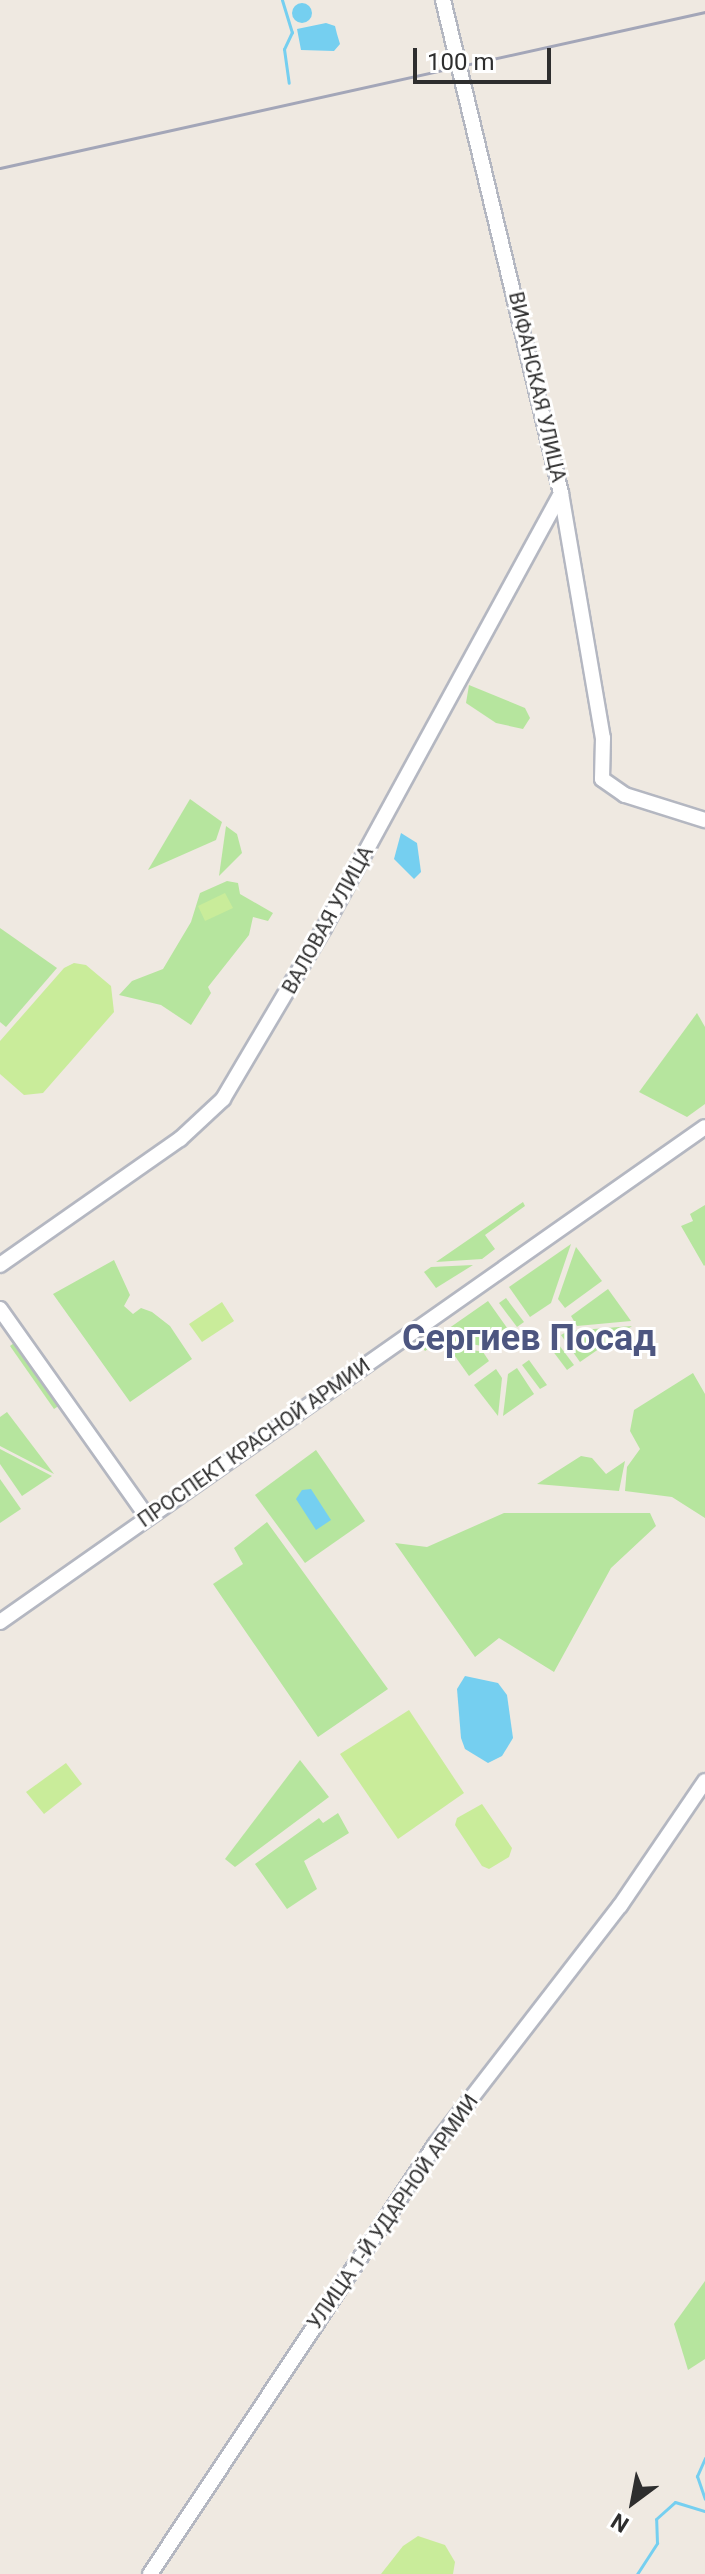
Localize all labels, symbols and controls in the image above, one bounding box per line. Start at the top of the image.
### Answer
scale bar [417,32,555,82]
text: 100 m [427,48,494,76]
street label: ВИФАНСКАЯ УЛИЦА [503,290,571,484]
street label: ВАЛОВАЯ УЛИЦА [277,842,379,998]
district label: Сергиев Посад [402,1317,656,1361]
street label: ПРОСПЕКТ КРАСНОЙ АРМИИ [133,1353,375,1533]
street label: УЛИЦА 1-Й УДАРНОЙ АРМИИ [303,2090,483,2334]
north arrow [593,2462,673,2542]
text: N [607,2508,633,2537]

